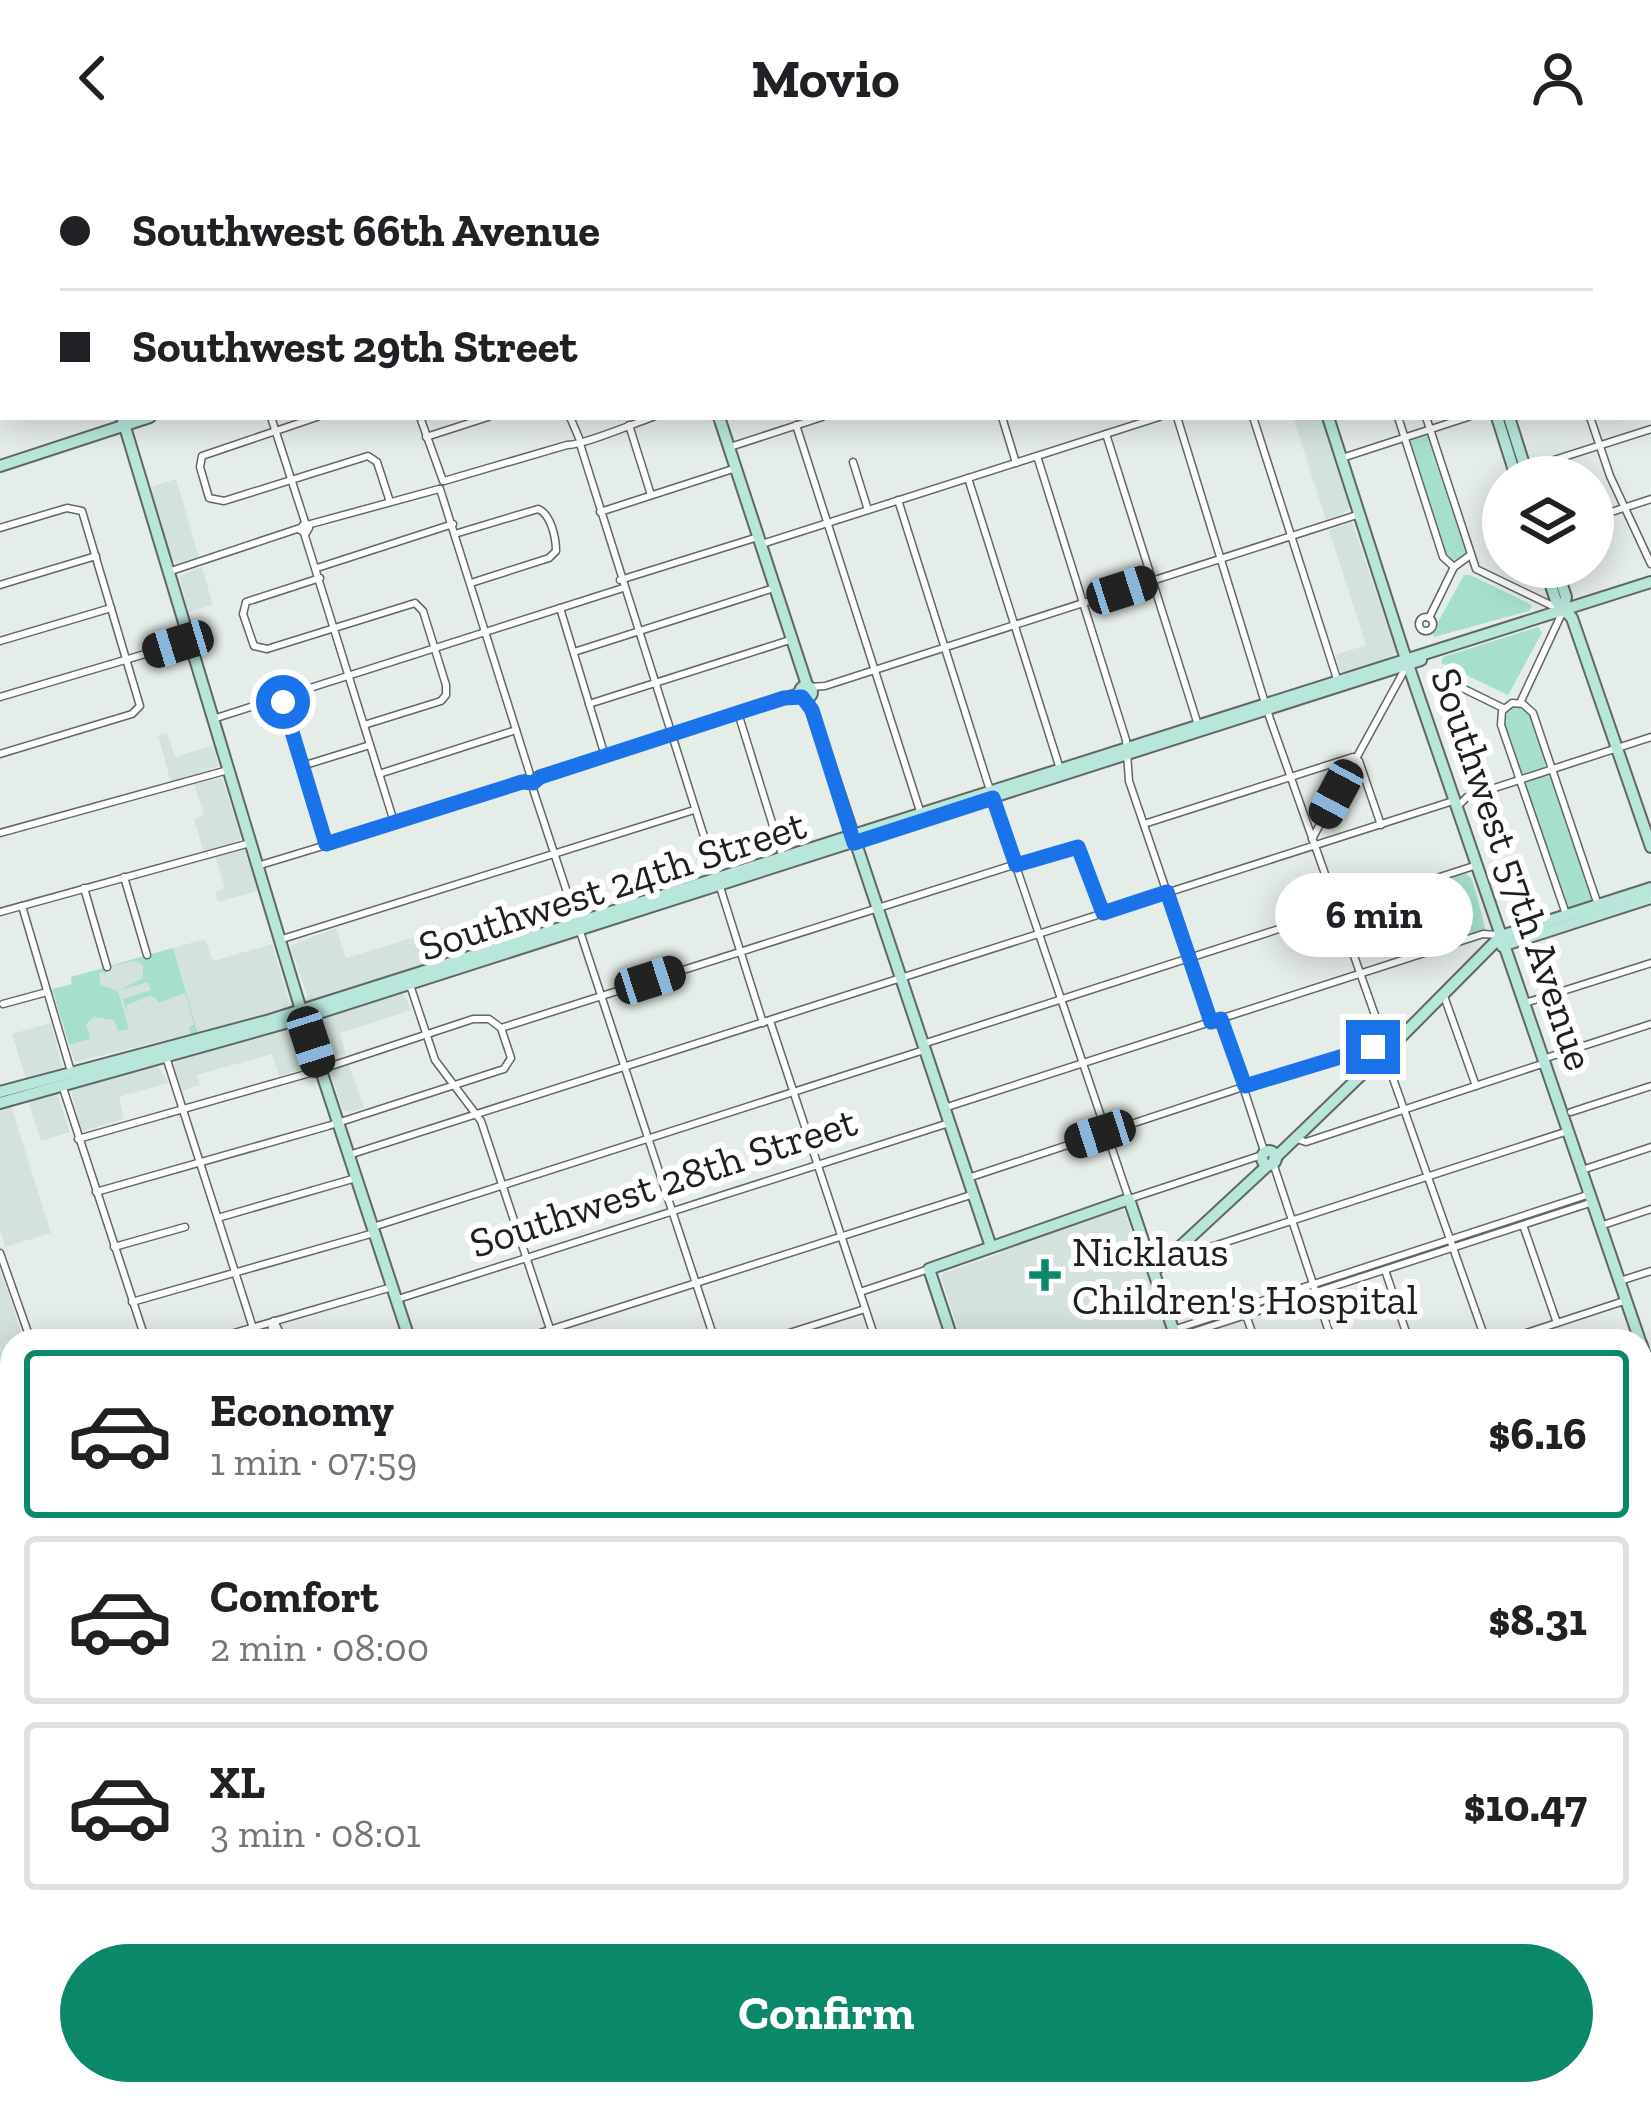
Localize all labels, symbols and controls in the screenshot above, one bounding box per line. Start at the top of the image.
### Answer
icon: back [60,45,126,111]
icon: person [1525,45,1591,111]
text: Movio [752,46,899,111]
text: Southwest 66th Avenue [132,204,600,258]
text: Southwest 29th Street [132,320,577,374]
map controls [1482,456,1614,588]
button: layers [1482,456,1614,588]
car [1082,562,1162,618]
car [138,616,218,672]
street label: Southwest 57th Avenue [1420,661,1606,1077]
route start [256,675,310,729]
car [1303,754,1369,834]
street label: Southwest 24th Street [412,798,812,972]
callout: 6 min [1274,873,1472,957]
text: 6 min [1325,891,1423,938]
car [610,952,690,1008]
car [283,1002,339,1082]
route end [1346,1020,1400,1074]
street label: Southwest 28th Street [463,1095,863,1269]
car [1060,1106,1140,1162]
place label: Nicklaus Children's Hospital [1072,1226,1418,1325]
marker: Nicklaus Children's Hospital [1029,1259,1061,1291]
icon: car [66,1380,174,1488]
text: Economy [210,1384,394,1438]
text: $6.16 [1488,1407,1587,1461]
text: 1 min · 07:59 [210,1438,417,1485]
icon: car [66,1566,174,1674]
text: Comfort [210,1570,378,1624]
text: $8.31 [1488,1593,1587,1647]
text: 2 min · 08:00 [210,1624,429,1671]
icon: car [66,1752,174,1860]
text: XL [210,1756,265,1810]
text: $10.47 [1464,1779,1587,1833]
text: 3 min · 08:01 [210,1810,421,1857]
button: Confirm [60,1944,1593,2082]

